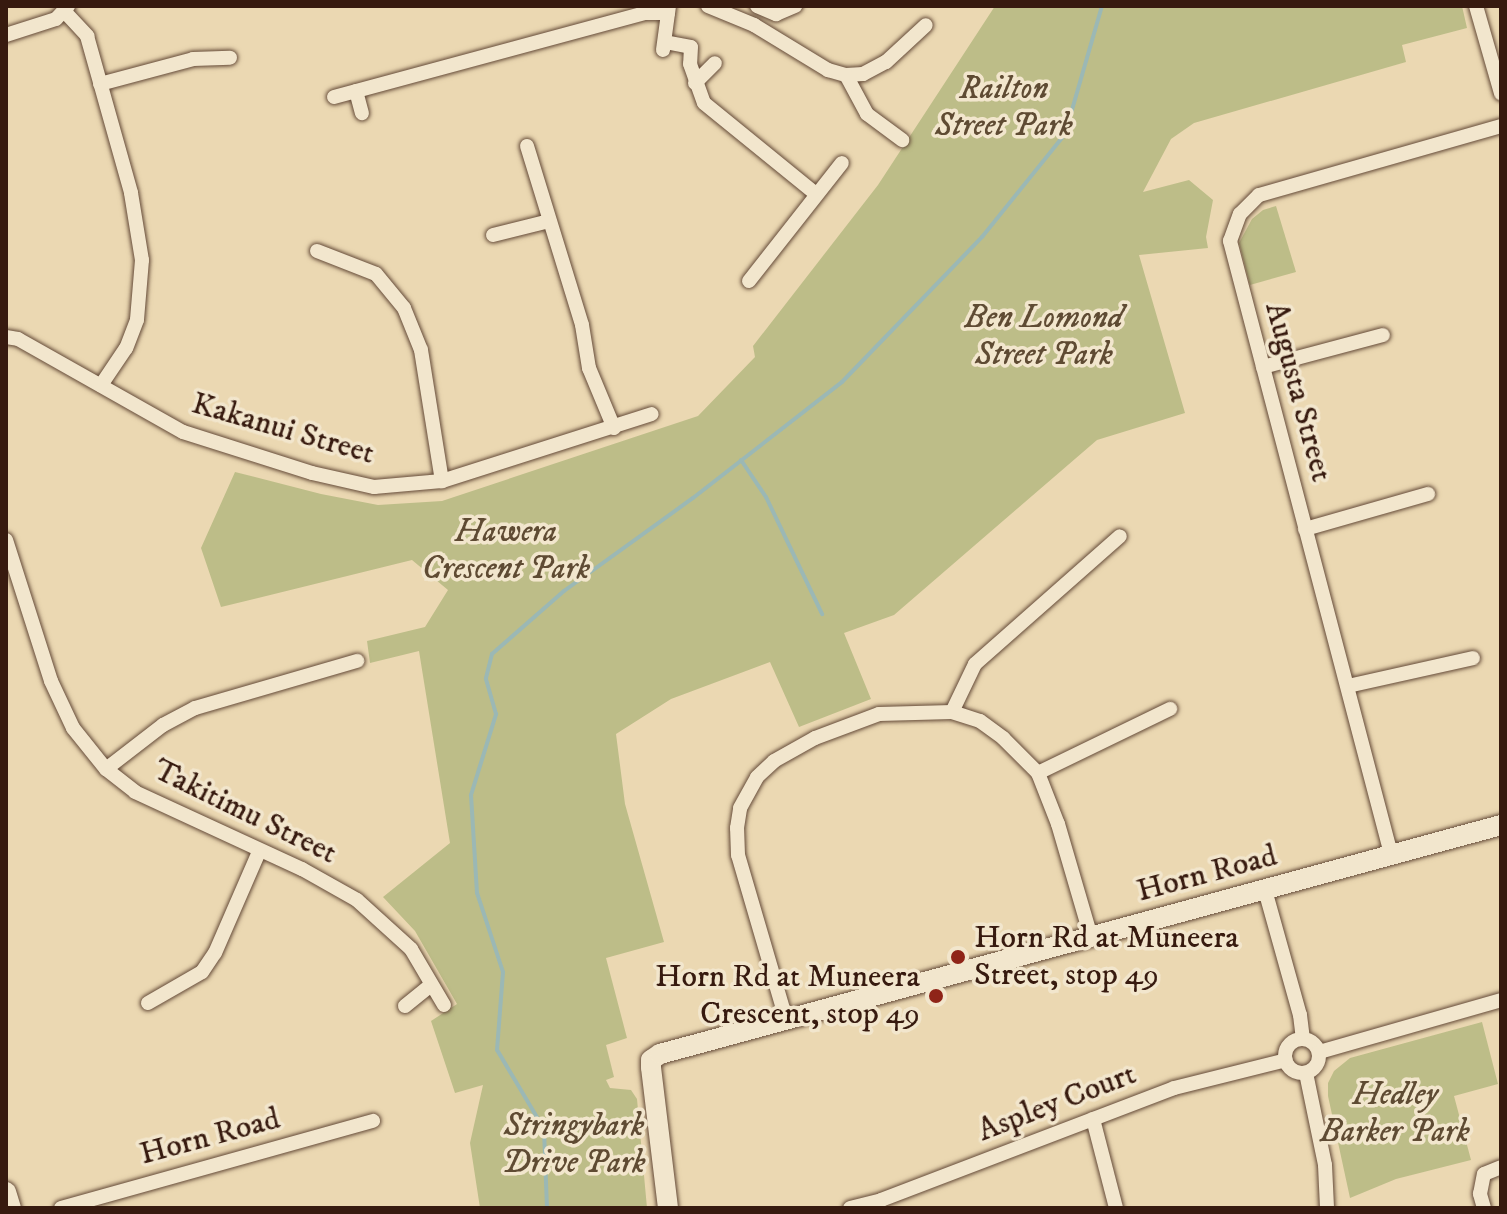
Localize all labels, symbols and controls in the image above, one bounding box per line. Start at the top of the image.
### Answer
park label: Railton Street Park [935,71,1073,146]
street label: Augusta Street [1256,298,1340,486]
park label: Ben Lomond Street Park [965,300,1123,375]
street label: Kakanui Street [187,385,379,473]
park label: Hawera Crescent Park [422,514,590,589]
street label: Takitimu Street [147,751,343,873]
street label: Horn Road [1133,837,1281,911]
place label: Horn Rd at Muneera Street, stop 49 [974,920,1239,995]
marker: Horn Rd at Muneera Street, stop 49 [949,948,967,966]
place label: Horn Rd at Muneera Crescent, stop 49 [655,959,920,1034]
marker: Horn Rd at Muneera Crescent, stop 49 [927,987,945,1005]
street label: Aspley Court [973,1055,1141,1151]
park label: Hedley Barker Park [1320,1077,1470,1152]
street label: Horn Road [136,1100,284,1174]
park label: Stringybark Drive Park [502,1108,646,1183]

